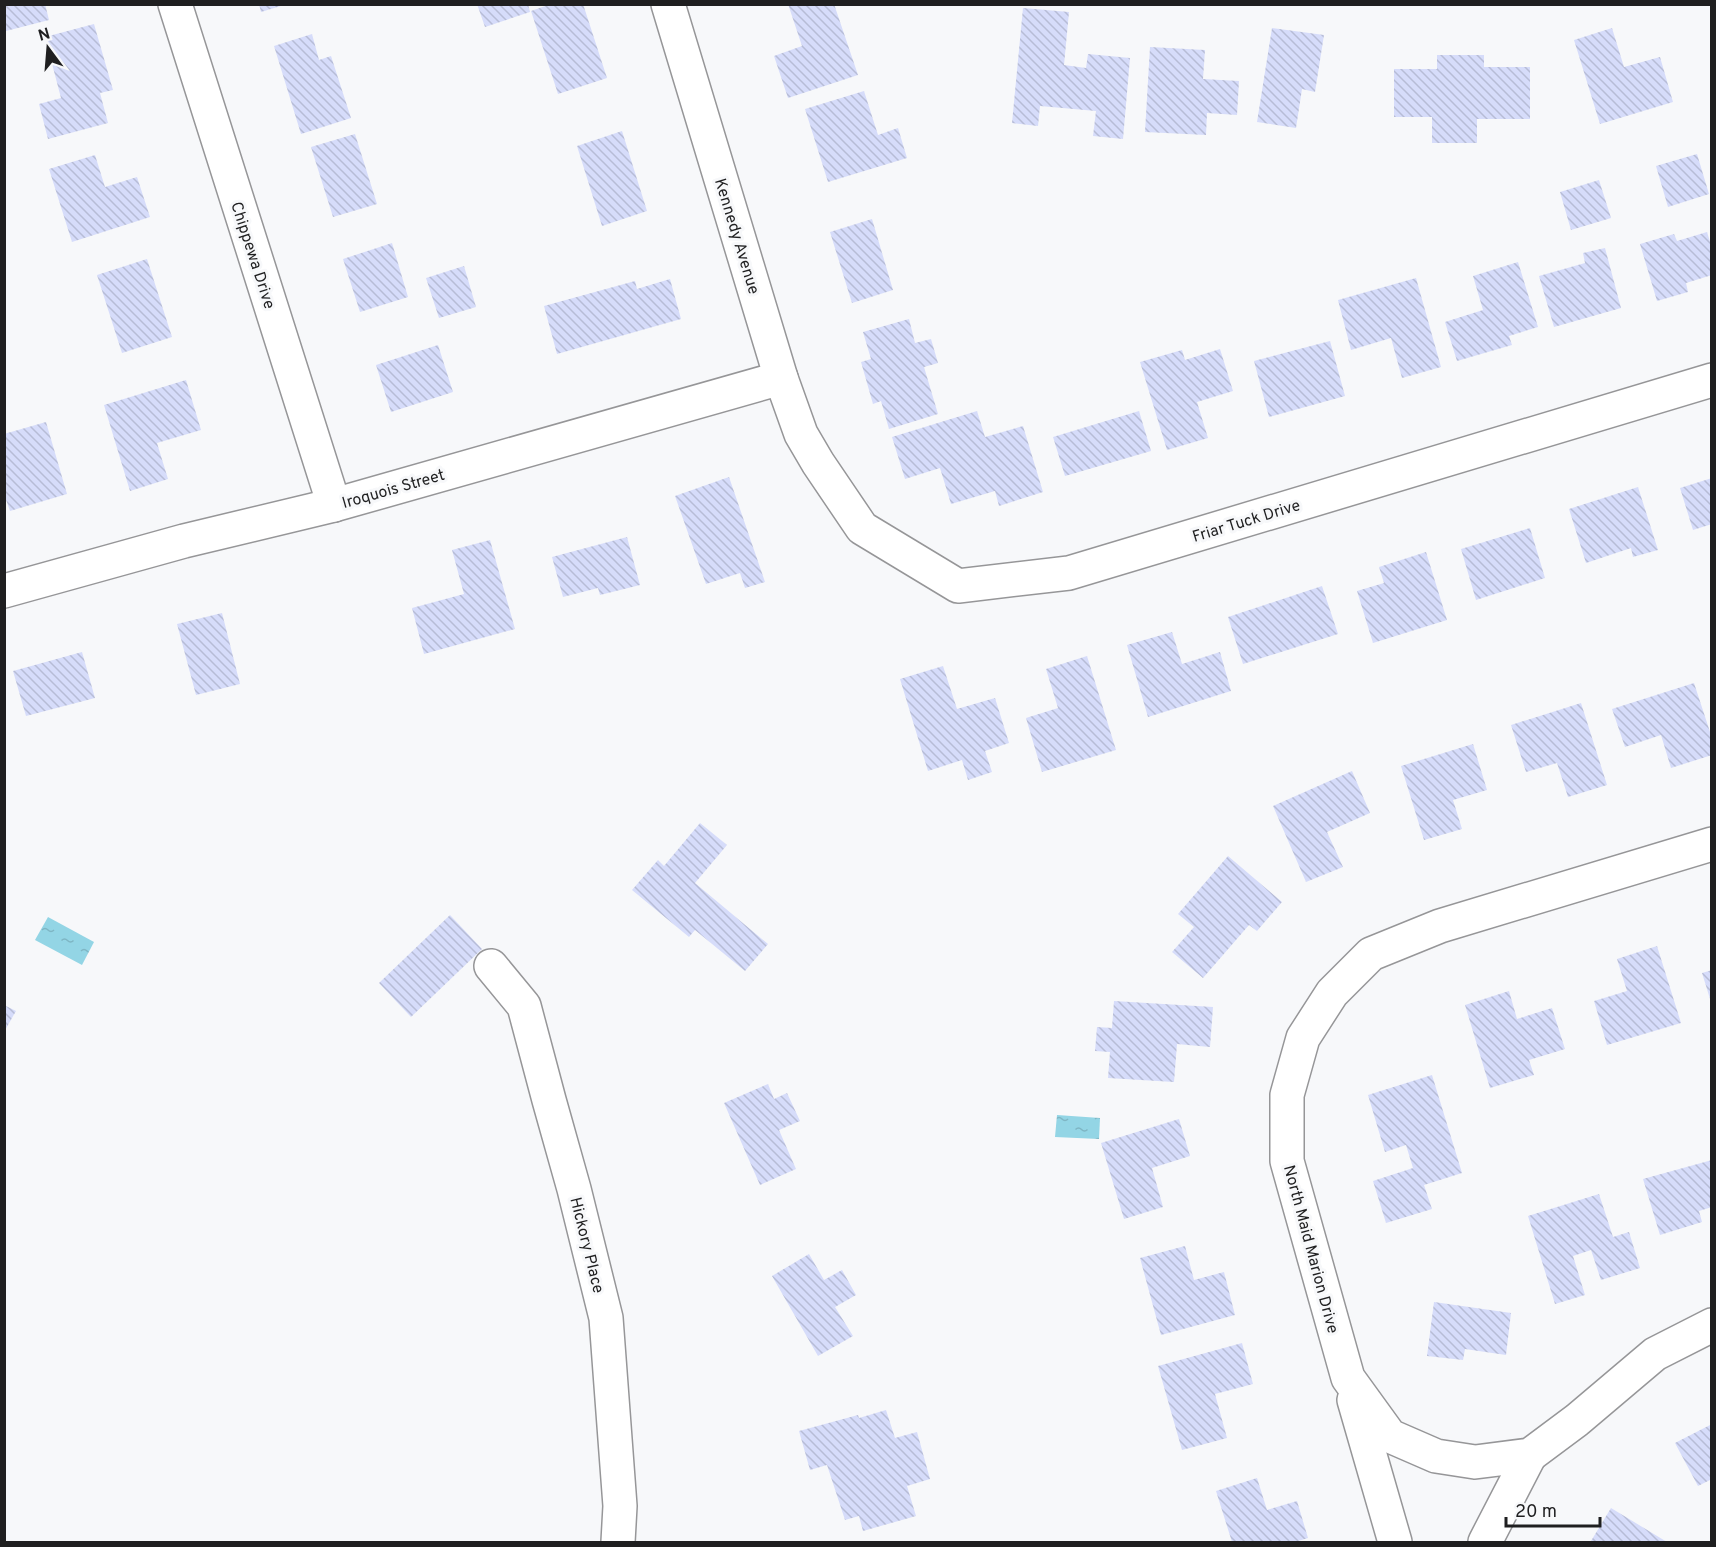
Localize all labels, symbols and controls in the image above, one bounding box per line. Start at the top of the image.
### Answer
north arrow [18,18,78,78]
text: N [36,24,53,47]
street label: Kennedy Avenue [709,176,763,297]
street label: Chippewa Drive [225,200,279,312]
street label: Iroquois Street [340,466,447,514]
street label: Friar Tuck Drive [1190,496,1303,548]
street label: North Maid Marion Drive [1278,1163,1342,1336]
street label: Hickory Place [564,1195,608,1296]
scale bar [1506,1490,1600,1528]
text: 20 m [1515,1501,1557,1524]

